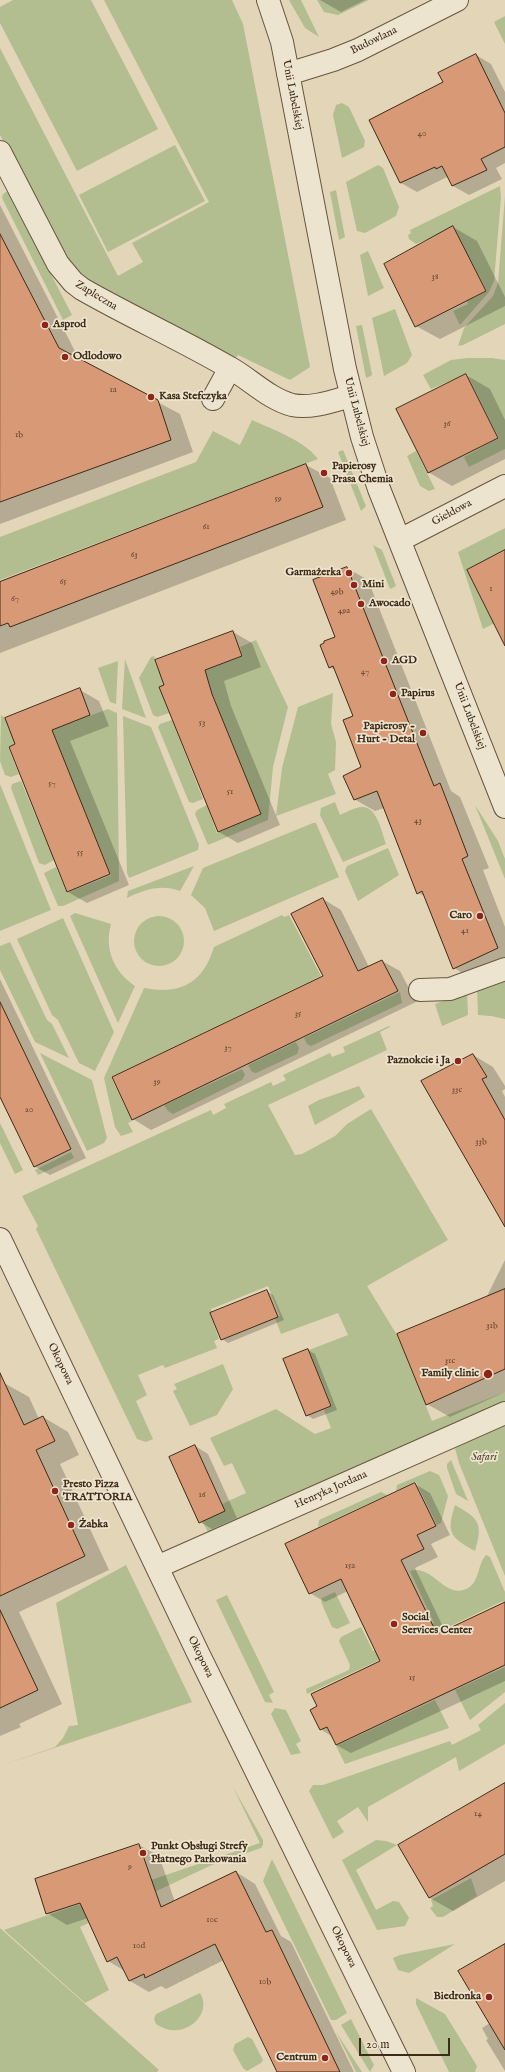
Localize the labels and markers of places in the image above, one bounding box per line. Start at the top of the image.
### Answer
place label: Asprod [53,318,86,332]
marker: Asprod [40,320,50,330]
place label: Odlodowo [73,350,122,364]
marker: Odlodowo [60,352,70,362]
place label: Kasa Stefczyka [159,390,227,404]
marker: Kasa Stefczyka [146,392,156,402]
place label: Papierosy Prasa Chemia [332,460,393,486]
marker: Papierosy Prasa Chemia [319,468,329,478]
place label: Garmażerka [285,566,341,580]
marker: Garmażerka [344,568,354,578]
place label: Mini [362,578,384,592]
marker: Mini [349,580,359,590]
place label: Awocado [369,597,411,611]
marker: Awocado [356,599,366,609]
place label: AGD [392,654,417,668]
marker: AGD [379,656,389,666]
place label: Papirus [401,687,435,701]
marker: Papirus [388,689,398,699]
place label: Papierosy - Hurt - Detal [357,720,415,746]
marker: Papierosy - Hurt - Detal [418,728,428,738]
place label: Caro [449,909,472,923]
marker: Caro [475,911,485,921]
place label: Paznokcie i Ja [387,1054,450,1068]
marker: Paznokcie i Ja [453,1056,463,1066]
place label: Family clinic [421,1367,479,1381]
marker: Family clinic [482,1368,494,1380]
place label: Presto Pizza TRATTORIA [63,1478,132,1504]
marker: Presto Pizza TRATTORIA [50,1486,60,1496]
place label: Żabka [79,1518,108,1532]
marker: Żabka [66,1520,76,1530]
place label: Social Services Center [402,1611,472,1637]
marker: Social Services Center [389,1619,399,1629]
place label: Punkt Obsługi Strefy Płatnego Parkowania [151,1840,248,1866]
marker: Punkt Obsługi Strefy Płatnego Parkowania [138,1848,148,1858]
place label: Biedronka [433,1990,481,2004]
marker: Biedronka [484,1992,494,2002]
place label: Centrum [276,2051,317,2065]
marker: Centrum [320,2053,330,2063]

